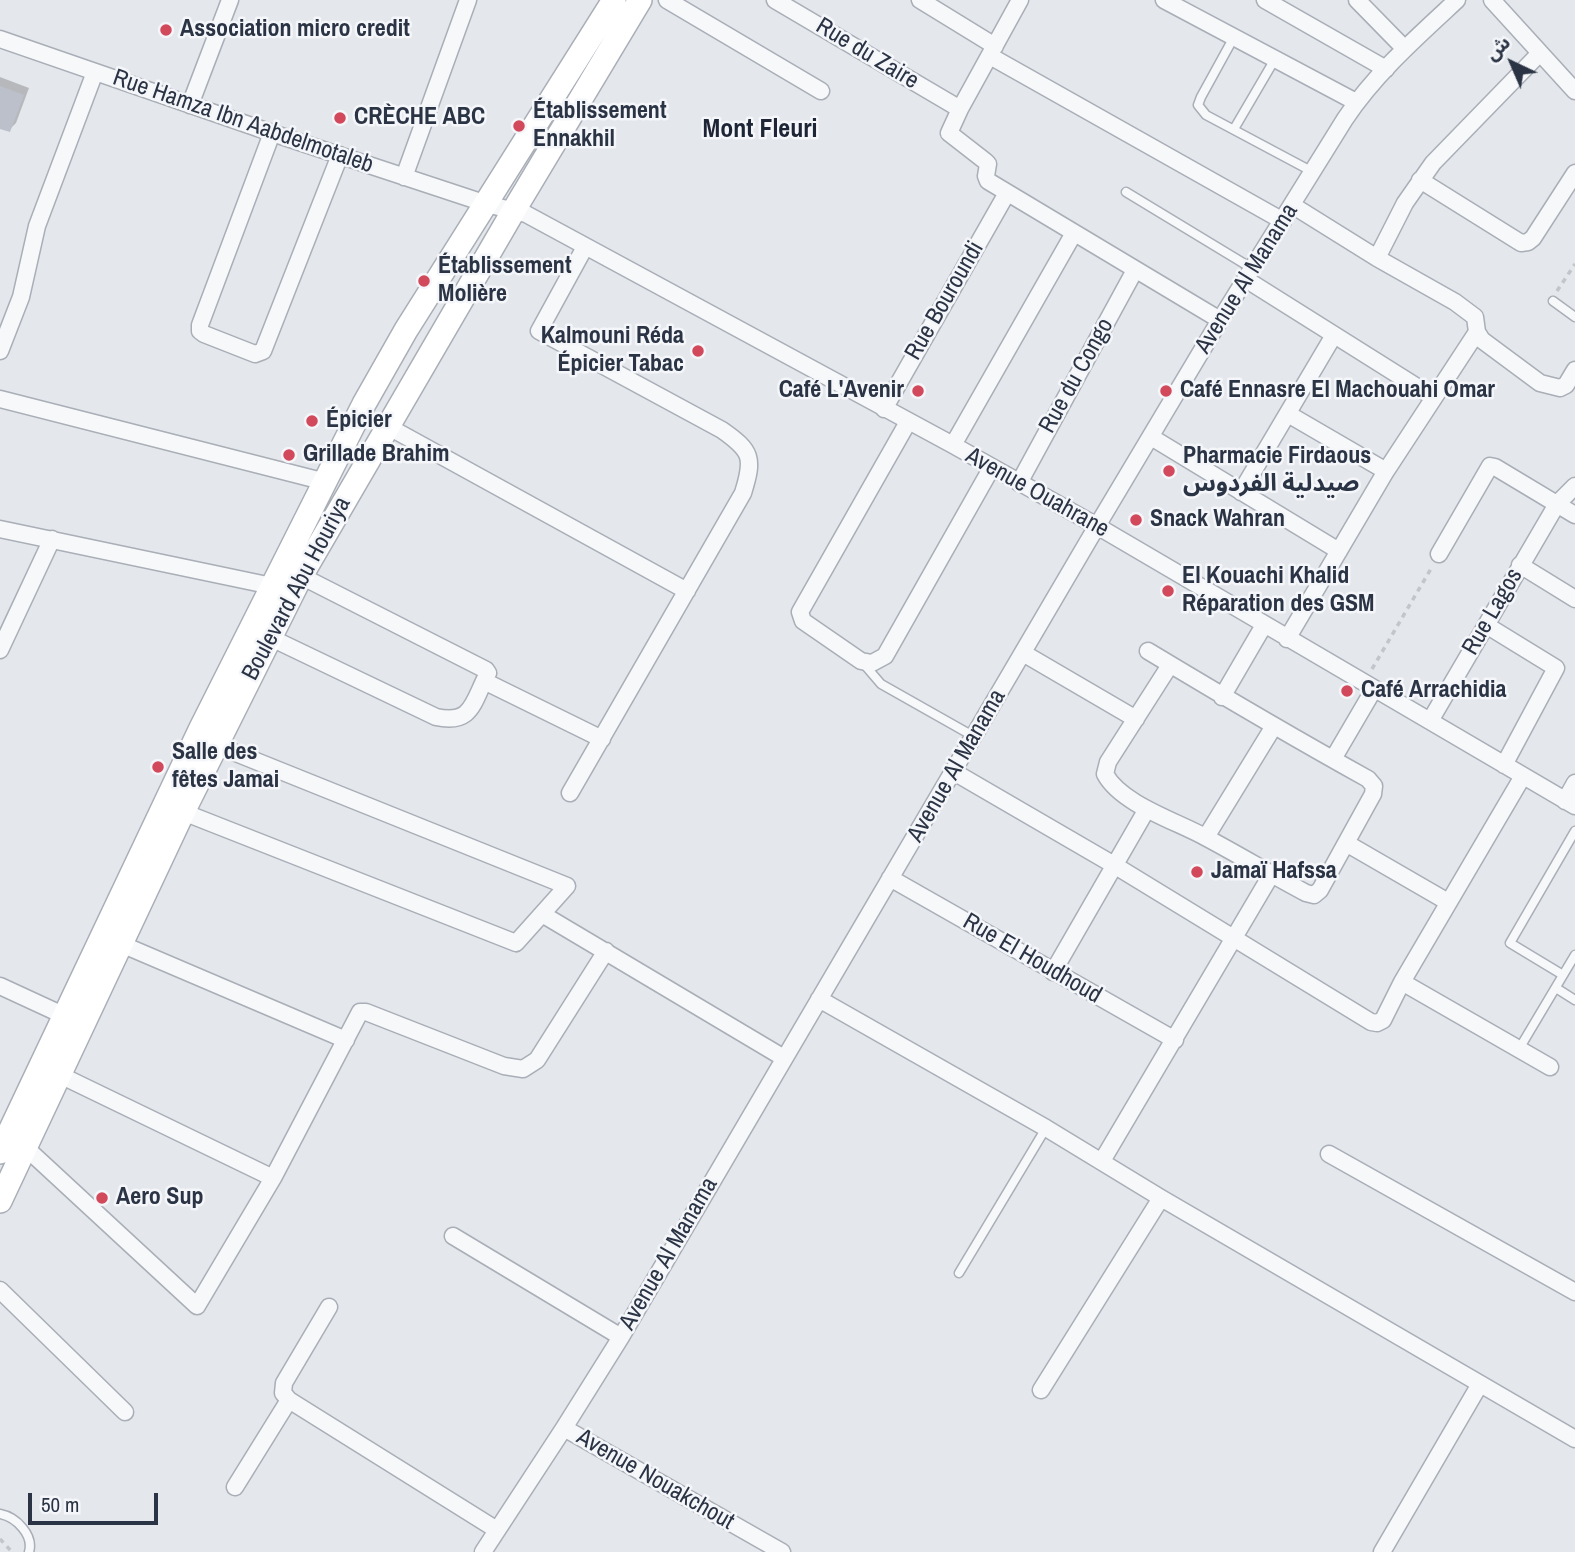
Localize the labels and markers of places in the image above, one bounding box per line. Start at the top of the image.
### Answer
place label: Association micro credit [180,16,410,44]
marker: Association micro credit [158,22,174,38]
place label: Établissement Ennakhil [533,98,666,154]
place label: CRÈCHE ABC [354,104,485,132]
marker: CRÈCHE ABC [332,110,348,126]
marker: Établissement Ennakhil [511,118,527,134]
place label: Établissement Molière [438,253,571,309]
marker: Établissement Molière [416,273,432,289]
place label: Kalmouni Réda Épicier Tabac [541,323,684,379]
marker: Kalmouni Réda Épicier Tabac [690,343,706,359]
place label: Café L'Avenir [779,377,904,405]
place label: Café Ennasre El Machouahi Omar [1180,377,1495,405]
marker: Café L'Avenir [910,383,926,399]
marker: Café Ennasre El Machouahi Omar [1158,383,1174,399]
place label: Épicier [326,407,392,435]
marker: Épicier [304,413,320,429]
place label: Grillade Brahim [303,441,450,469]
place label: Pharmacie Firdaous صيدلية الفردوس [1183,443,1371,499]
marker: Grillade Brahim [281,447,297,463]
marker: Pharmacie Firdaous صيدلية الفردوس [1161,463,1177,479]
place label: Snack Wahran [1150,506,1285,534]
marker: Snack Wahran [1128,512,1144,528]
place label: El Kouachi Khalid Réparation des GSM [1182,563,1374,619]
marker: El Kouachi Khalid Réparation des GSM [1160,583,1176,599]
place label: Café Arrachidia [1361,677,1506,705]
marker: Café Arrachidia [1339,683,1355,699]
place label: Salle des fêtes Jamai [172,739,279,795]
marker: Salle des fêtes Jamai [150,759,166,775]
place label: Jamaï Hafssa [1211,858,1337,886]
marker: Jamaï Hafssa [1189,864,1205,880]
place label: Aero Sup [116,1184,203,1212]
marker: Aero Sup [94,1190,110,1206]

